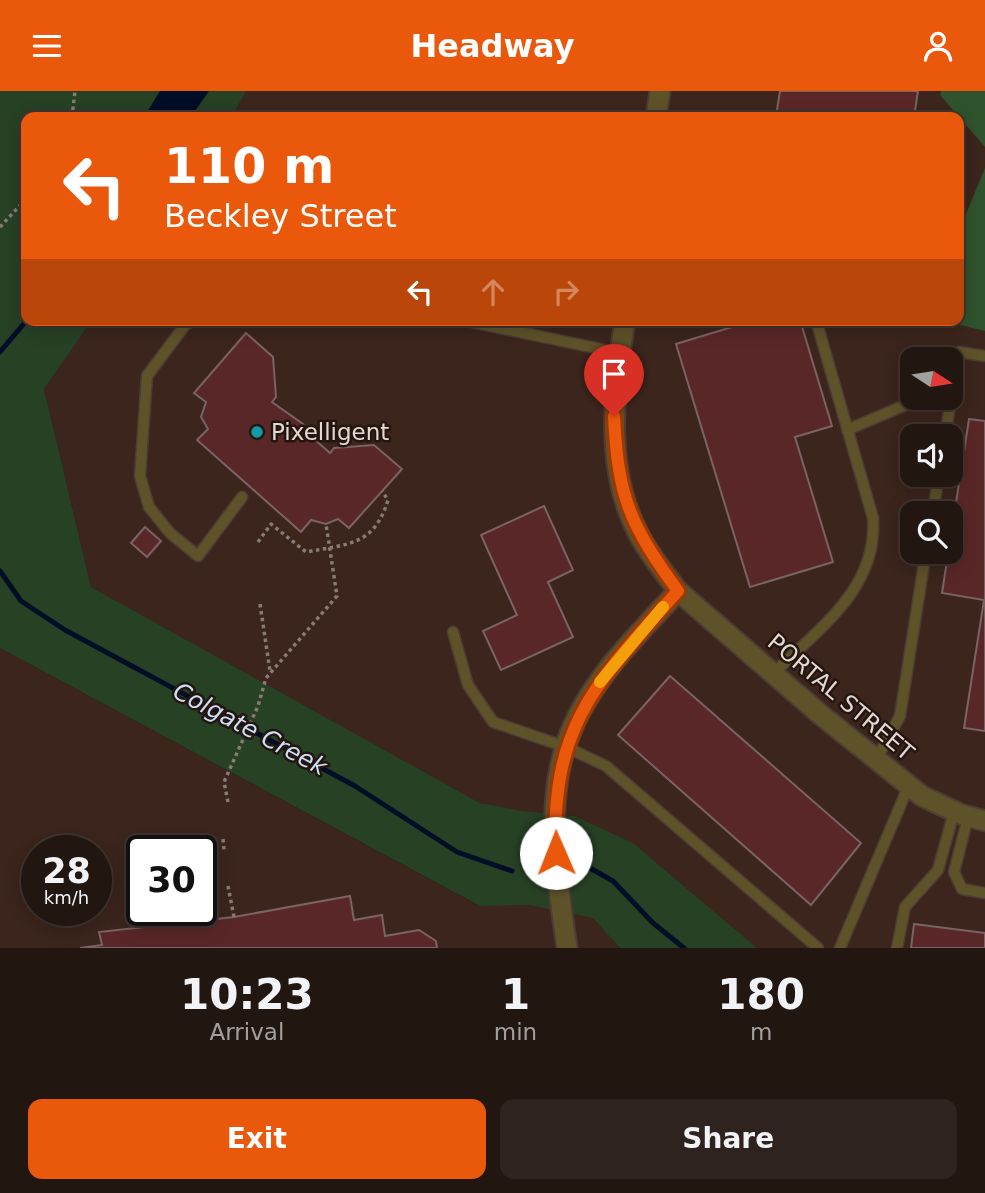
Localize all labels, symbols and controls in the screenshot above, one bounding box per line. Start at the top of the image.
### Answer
icon: menu [28,27,66,65]
text: Headway [410,27,575,65]
icon: person [919,27,957,65]
text: 110 m [164,138,334,195]
icon: left [49,140,140,231]
text: Beckley Street [164,197,397,235]
icon: left [401,273,439,311]
icon: ahead [474,273,512,311]
icon: right [547,273,585,311]
pin [584,344,644,416]
north arrow [900,347,962,409]
map controls [900,347,963,564]
icon: arrive [595,355,633,393]
place label: Pixelligent [271,419,389,445]
marker: Pixelligent [249,424,265,440]
button: sound [900,424,963,487]
button: search [900,501,963,564]
street label: PORTAL STREET [763,628,920,766]
water label: Colgate Creek [168,677,333,782]
position arrow [519,816,593,890]
speed limit sign: 30 [126,835,217,926]
text: 28 [42,851,91,891]
text: km/h [44,887,89,908]
text: 10:23 [180,970,314,1019]
text: 1 [501,970,530,1019]
text: 180 [717,970,805,1019]
text: Arrival [210,1019,284,1045]
text: min [494,1019,537,1045]
text: m [750,1019,772,1045]
button: Exit [28,1099,486,1179]
button: Share [500,1099,957,1179]

